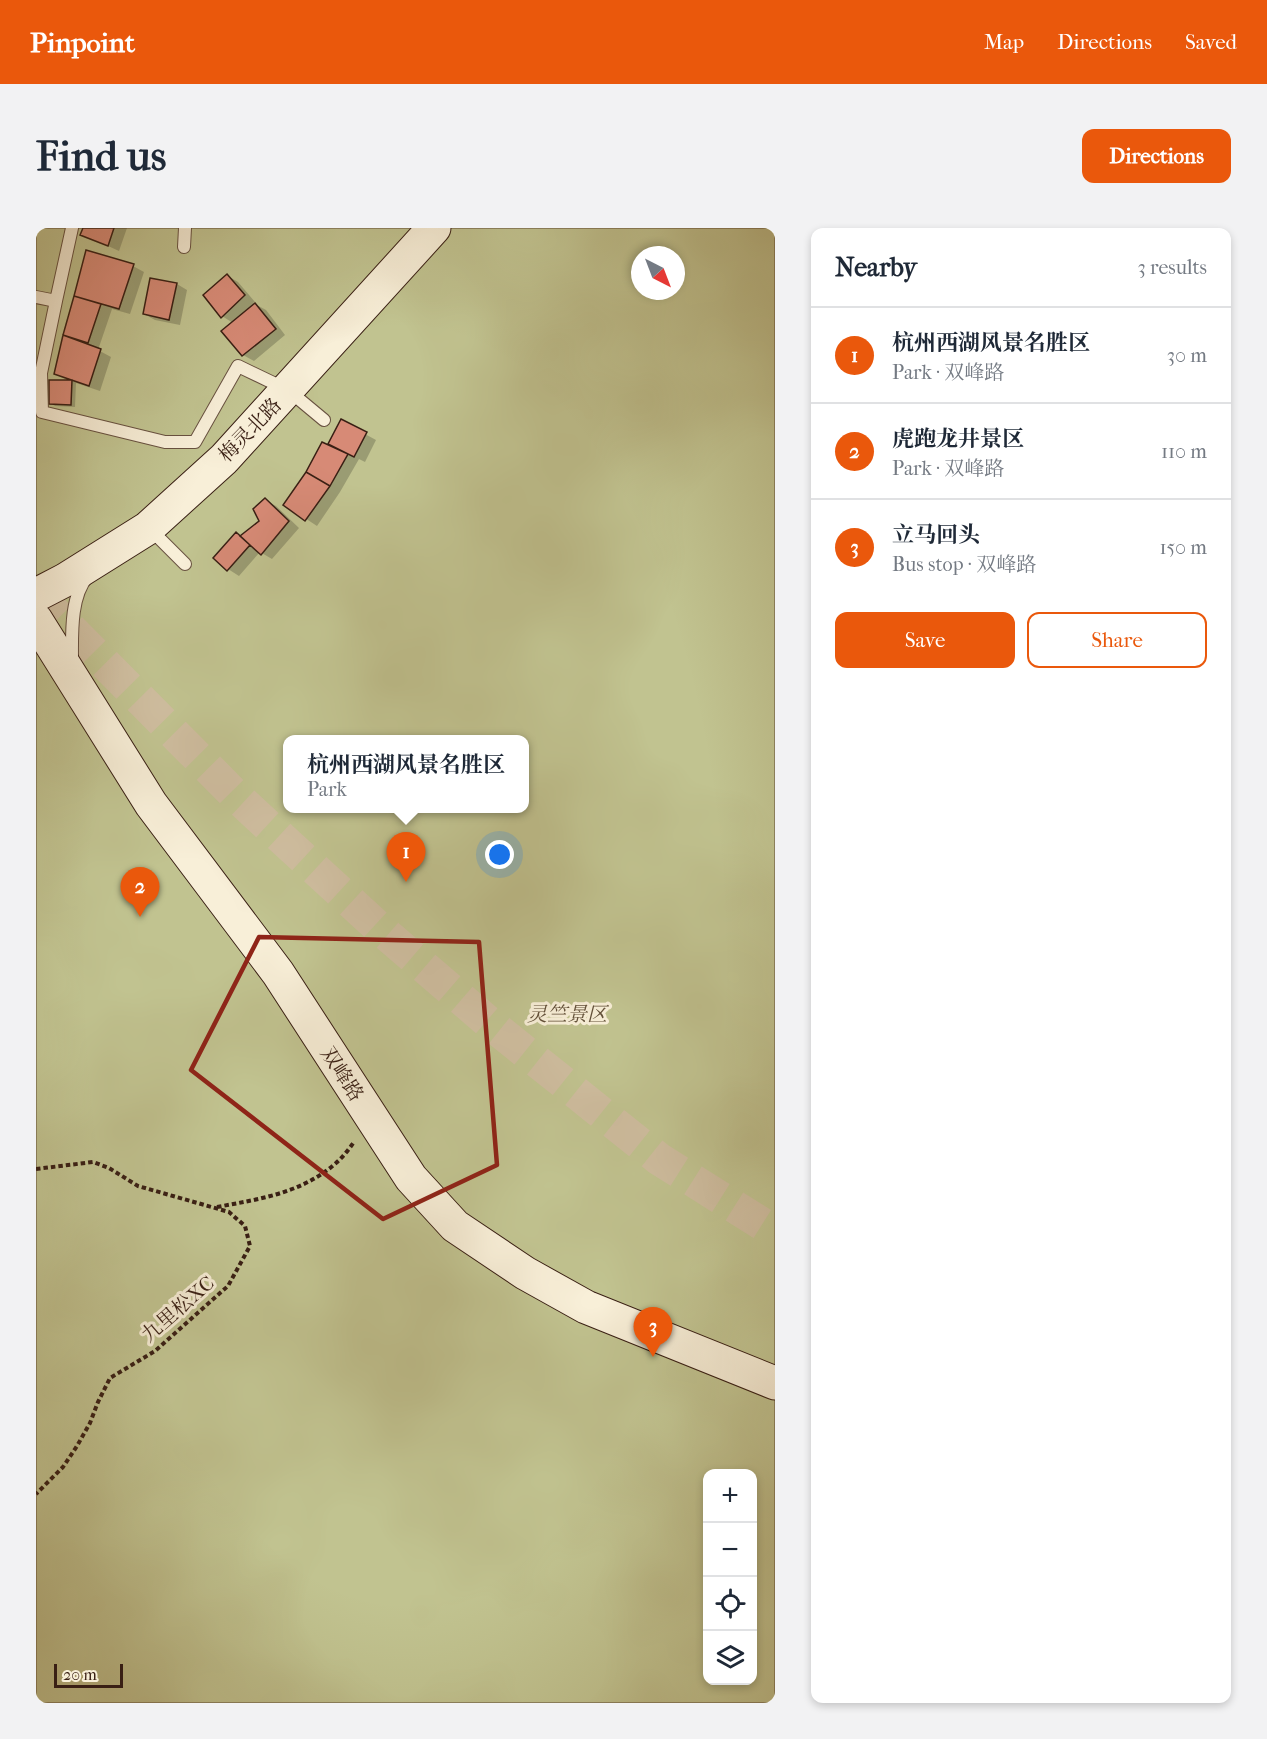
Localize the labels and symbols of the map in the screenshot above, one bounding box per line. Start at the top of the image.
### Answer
north arrow [631,246,685,300]
street label: 梅灵北路 [214,393,286,467]
pin: 1 [386,832,425,882]
your location [485,840,514,869]
pin: 2 [120,868,160,917]
park label: 灵竺景区 [527,1003,610,1026]
street label: 双峰路 [316,1043,368,1105]
street label: 九里松XC [137,1271,219,1347]
pin: 3 [634,1308,672,1357]
scale bar [54,1661,123,1688]

